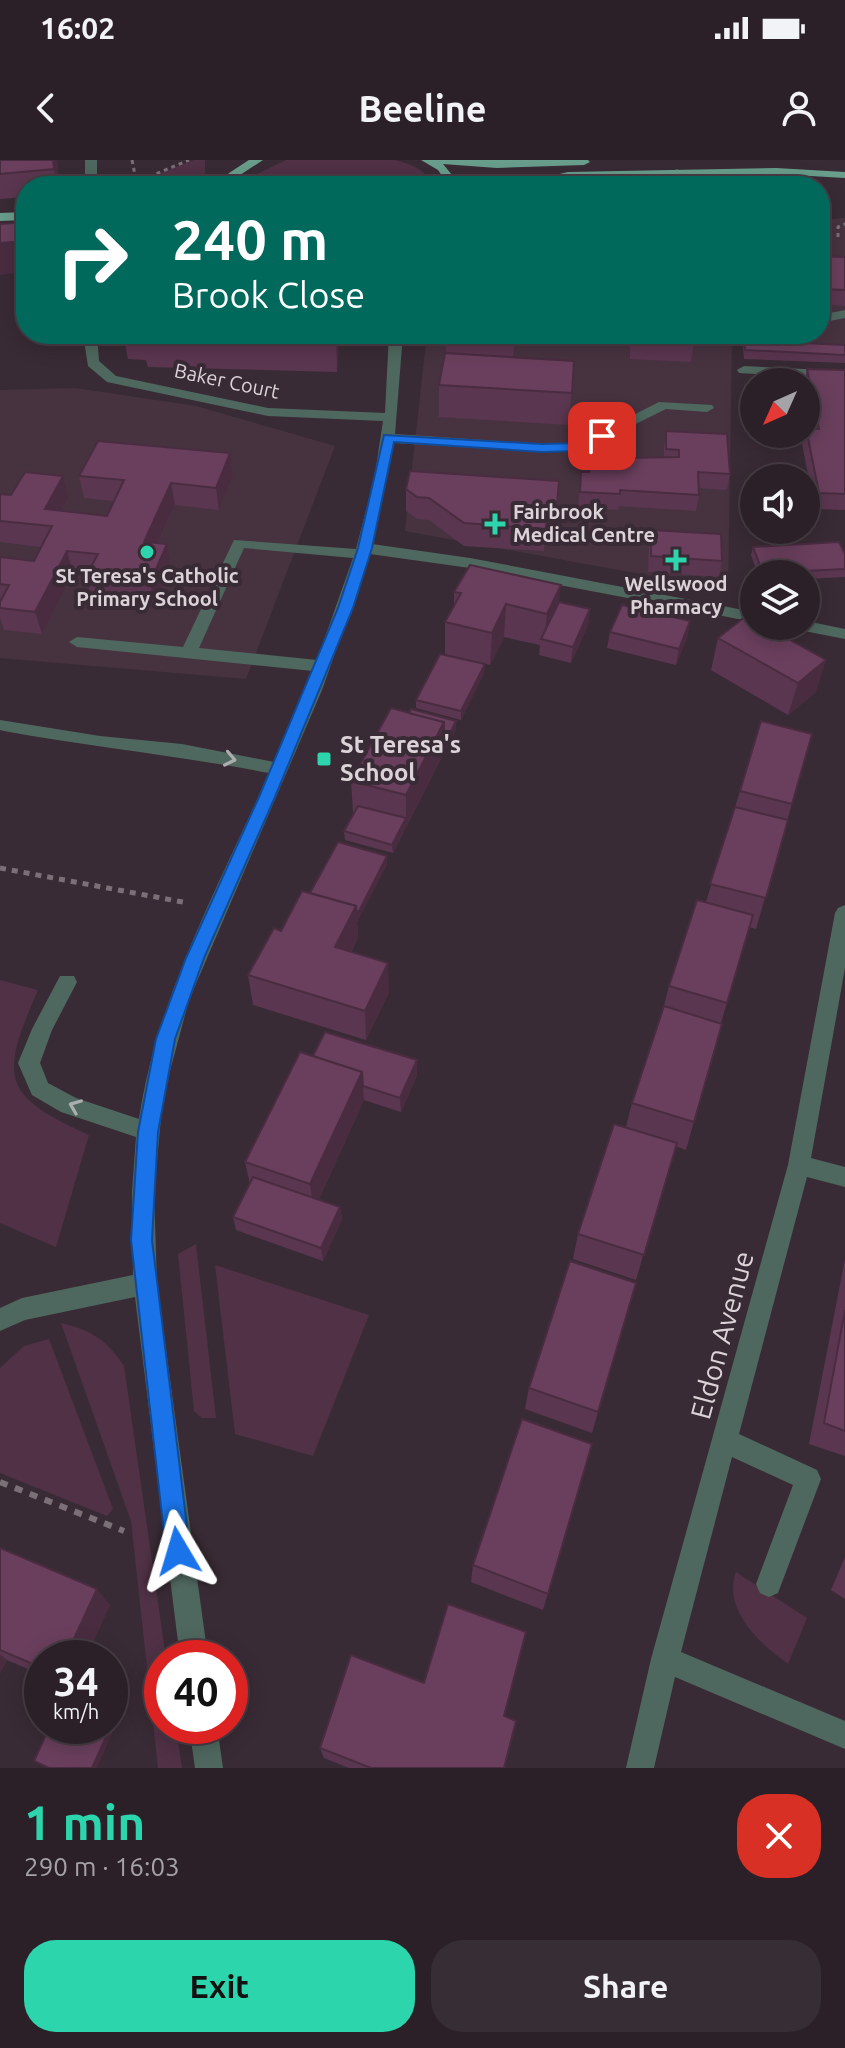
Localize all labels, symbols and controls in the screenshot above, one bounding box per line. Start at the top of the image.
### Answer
text: 16:02 [40,11,115,45]
icon: back [24,86,68,130]
icon: person [777,86,821,130]
text: Beeline [358,88,487,129]
icon: right [40,208,144,312]
text: 240 m [172,208,328,271]
text: Brook Close [172,274,365,315]
street label: Baker Court [173,358,282,403]
north arrow [740,368,820,448]
map controls [740,368,820,640]
pin [568,402,636,470]
icon: arrive [580,414,624,458]
button: sound [740,464,820,544]
place label: Fairbrook Medical Centre [513,500,655,546]
marker: Fairbrook Medical Centre [484,513,506,535]
marker: St Teresa's Catholic Primary School [138,543,156,561]
marker: Wellswood Pharmacy [667,551,685,569]
button: layers [740,560,820,640]
place label: St Teresa's Catholic Primary School [55,564,239,610]
place label: Wellswood Pharmacy [625,572,727,618]
place label: St Teresa's School [340,731,461,786]
one-way arrow [224,750,237,767]
marker: St Teresa's School [315,750,333,768]
one-way arrow [68,1099,82,1116]
street label: Eldon Avenue [684,1248,759,1422]
position arrow [136,1509,220,1593]
speed limit sign: 40 [144,1640,248,1744]
text: 34 [53,1659,99,1704]
text: km/h [53,1700,99,1723]
button: close [737,1794,821,1878]
text: 1 min [24,1795,145,1849]
text: 290 m · 16:03 [24,1852,180,1881]
button: Exit [24,1940,415,2032]
button: Share [431,1940,821,2032]

